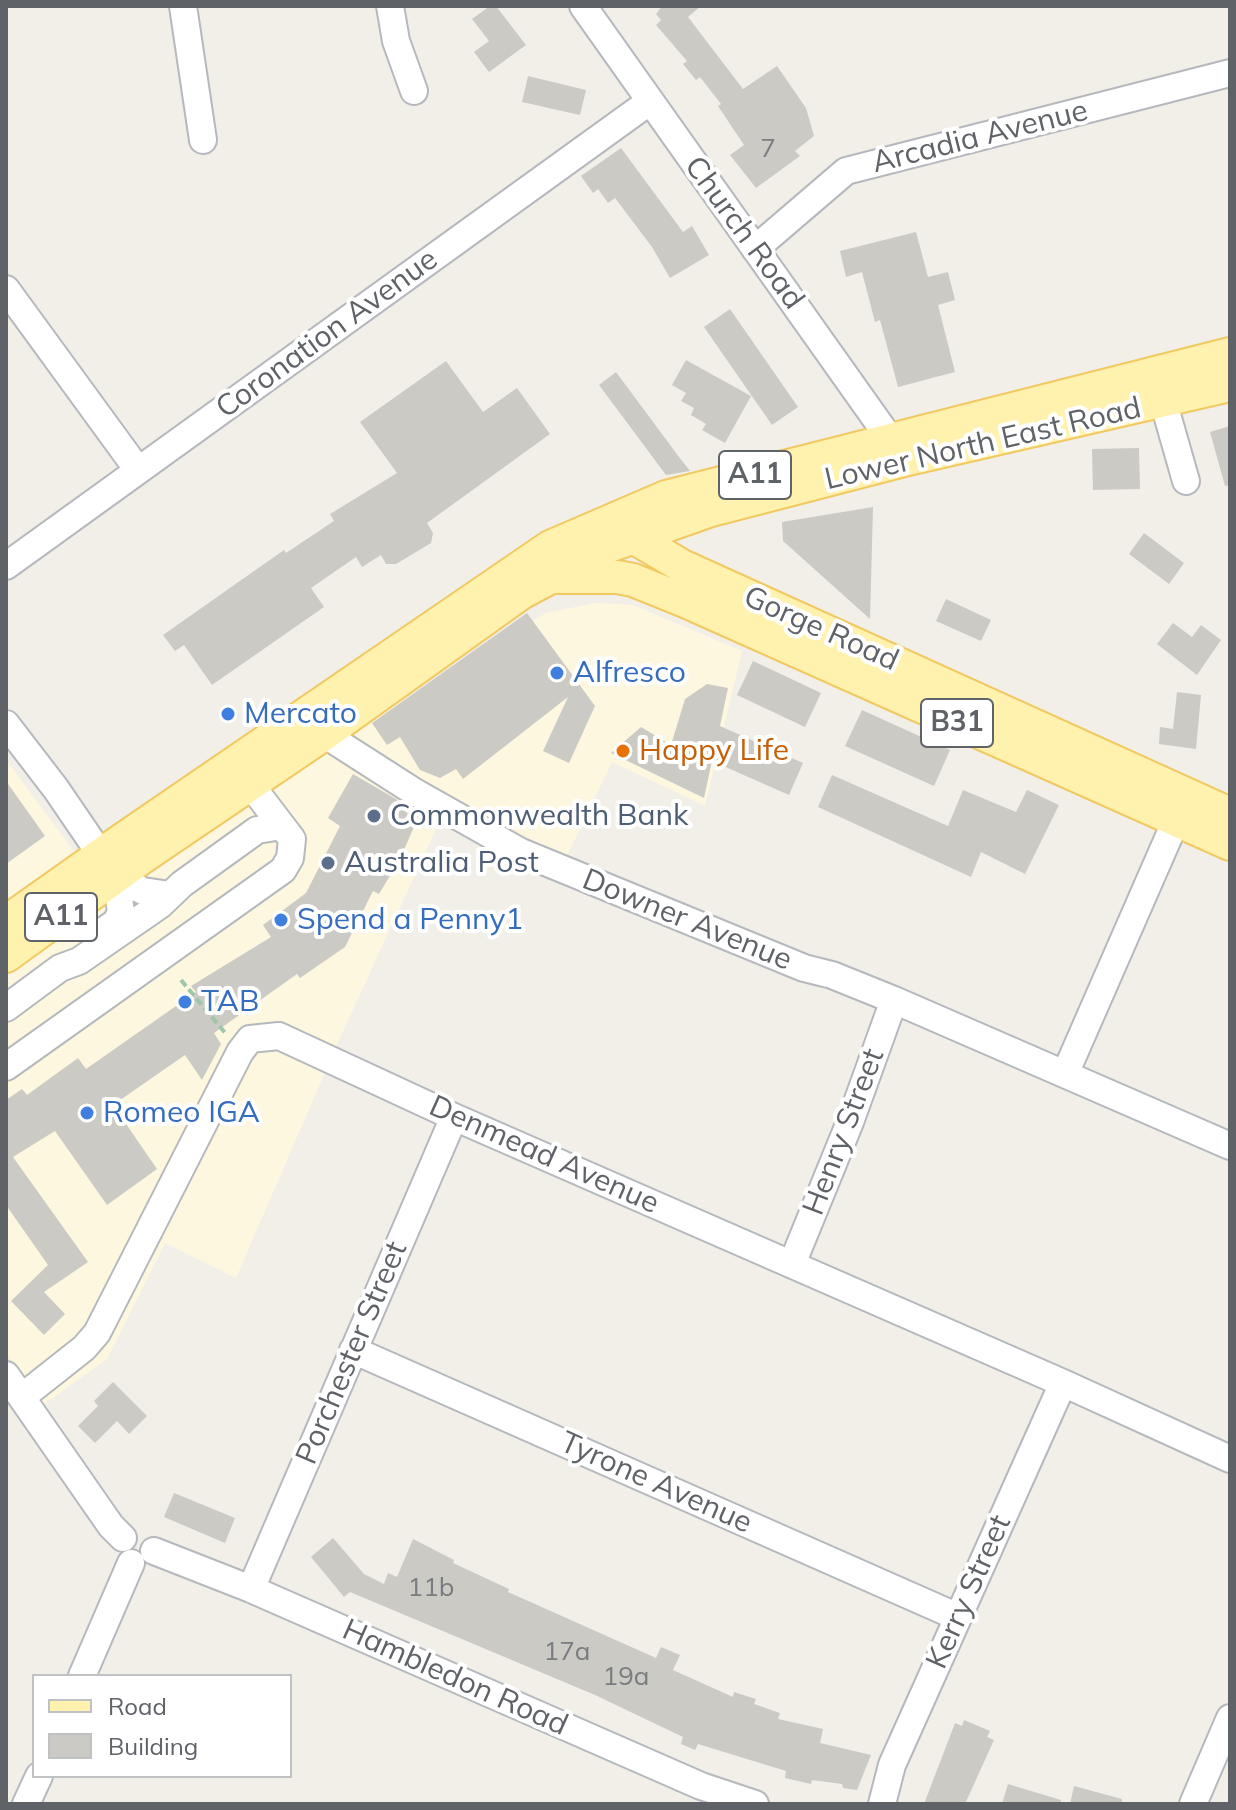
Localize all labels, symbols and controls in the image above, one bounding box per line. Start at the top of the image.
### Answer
street label: Arcadia Avenue [868,93,1092,181]
house number: 7 [760,133,776,165]
street label: Church Road [677,150,811,316]
street label: Coronation Avenue [209,242,445,426]
street label: Lower North East Road [822,390,1144,498]
road number: A11 [719,451,791,499]
street label: Gorge Road [738,579,904,679]
place label: Alfresco [573,655,686,691]
marker: Alfresco [548,664,566,682]
place label: Mercato [244,696,357,732]
road number: B31 [921,699,993,747]
marker: Mercato [219,705,237,723]
place label: Happy Life [639,733,789,769]
marker: Happy Life [614,742,632,760]
place label: Commonwealth Bank [390,798,688,834]
marker: Commonwealth Bank [365,807,383,825]
place label: Australia Post [344,845,539,881]
marker: Australia Post [319,854,337,872]
street label: Downer Avenue [577,862,797,978]
road number: A11 [25,893,97,941]
place label: Spend a Penny1 [297,902,523,938]
marker: Spend a Penny1 [272,911,290,929]
place label: TAB [201,984,259,1020]
marker: TAB [176,993,194,1011]
street label: Henry Street [796,1044,892,1220]
street label: Denmead Avenue [424,1088,664,1222]
place label: Romeo IGA [103,1095,260,1131]
marker: Romeo IGA [78,1104,96,1122]
street label: Porchester Street [289,1236,415,1470]
street label: Tyrone Avenue [555,1425,757,1541]
street label: Kerry Street [919,1510,1019,1674]
house number: 11b [408,1572,454,1604]
street label: Hambledon Road [337,1612,573,1744]
house number: 17a [544,1636,590,1668]
house number: 19a [603,1661,649,1693]
legend [32,1674,292,1778]
text: Road [108,1691,167,1721]
text: Building [108,1731,198,1761]

